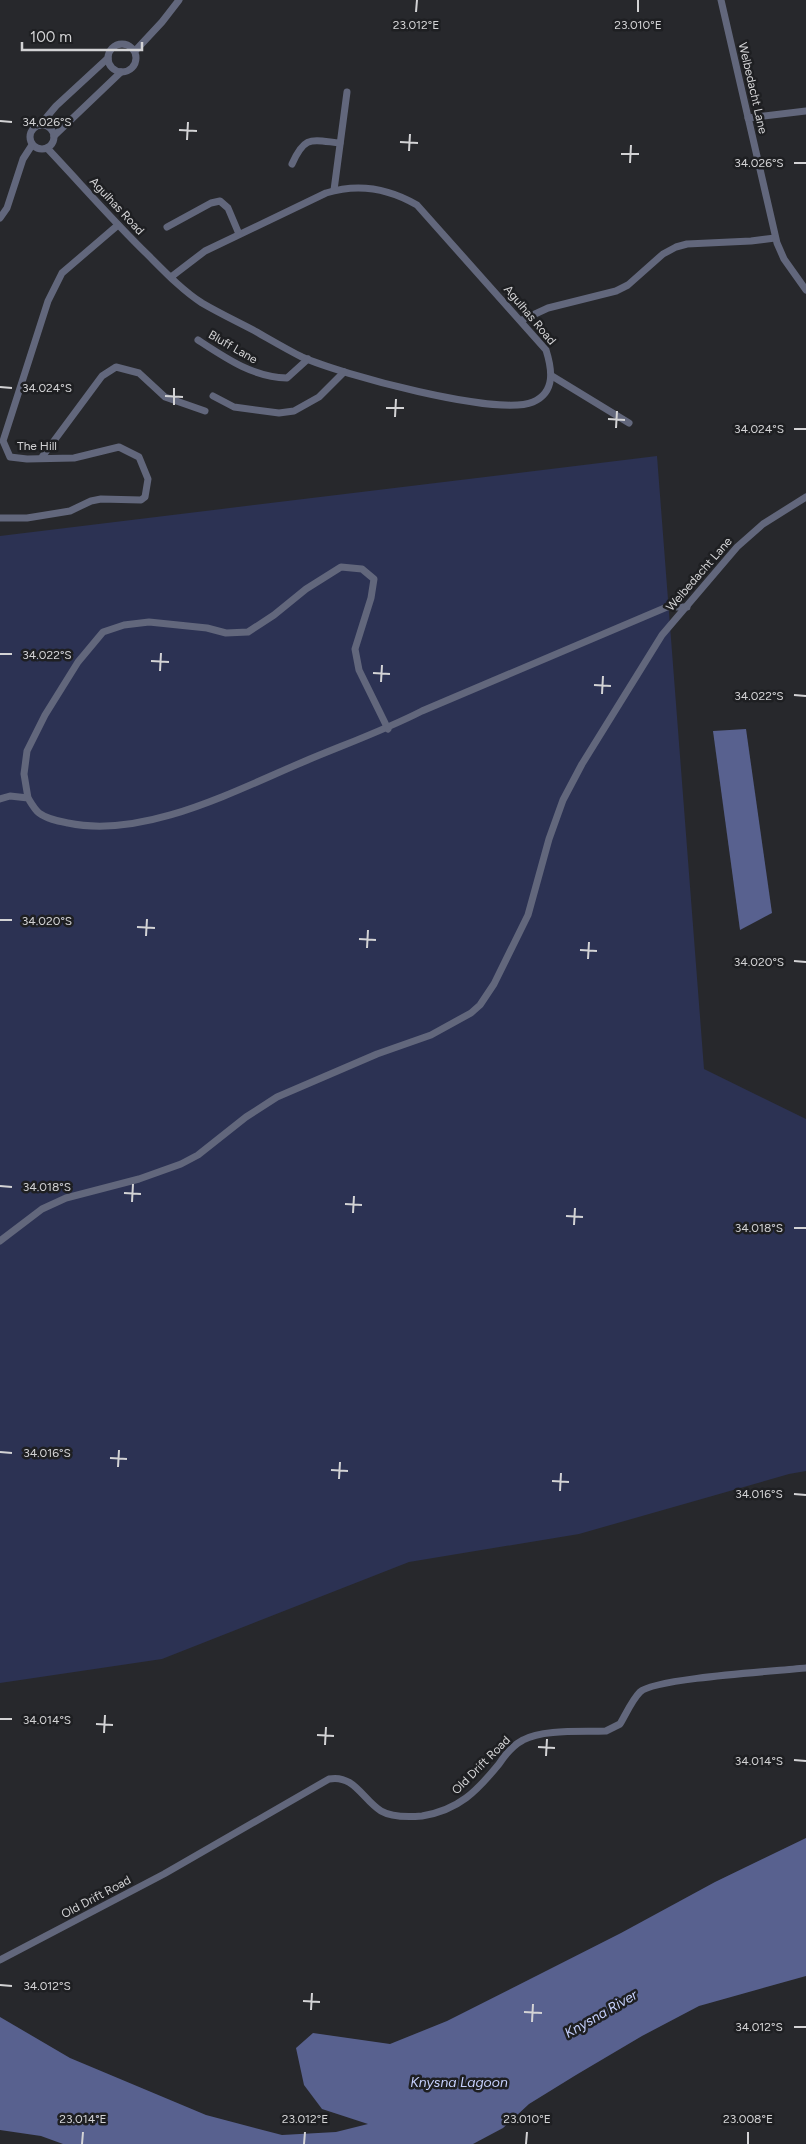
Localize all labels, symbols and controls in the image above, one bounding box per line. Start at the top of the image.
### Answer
text: 23.012°E [393,18,439,32]
text: 23.010°E [614,18,662,32]
scale bar [22,20,142,52]
text: 100 m [30,28,72,46]
street label: Welbedacht Lane [736,41,770,135]
text: 34.026°S [22,115,72,129]
text: 34.026°S [734,156,784,170]
street label: Agulhas Road [87,174,147,238]
street label: Agulhas Road [501,282,559,348]
street label: Bluff Lane [206,327,260,367]
text: 34.024°S [22,381,72,395]
text: 34.024°S [734,422,784,436]
street label: The Hill [17,439,57,453]
street label: Welbedacht Lane [663,534,735,614]
text: 34.022°S [22,648,72,662]
text: 34.022°S [734,689,784,703]
text: 34.020°S [22,914,72,928]
text: 34.020°S [734,955,784,969]
text: 34.018°S [23,1180,71,1194]
text: 34.018°S [735,1221,783,1235]
text: 34.016°S [23,1446,71,1460]
text: 34.016°S [735,1487,783,1501]
text: 34.014°S [23,1713,71,1727]
street label: Old Drift Road [449,1733,513,1797]
text: 34.014°S [735,1754,783,1768]
street label: Old Drift Road [59,1873,133,1921]
text: 34.012°S [23,1979,71,1993]
water label: Knysna River [562,1986,641,2042]
text: 34.012°S [735,2020,783,2034]
water label: Knysna Lagoon [410,2074,508,2091]
text: 23.014°E [59,2112,107,2126]
text: 23.012°E [282,2112,328,2126]
text: 23.010°E [503,2112,551,2126]
text: 23.008°E [723,2112,773,2126]

